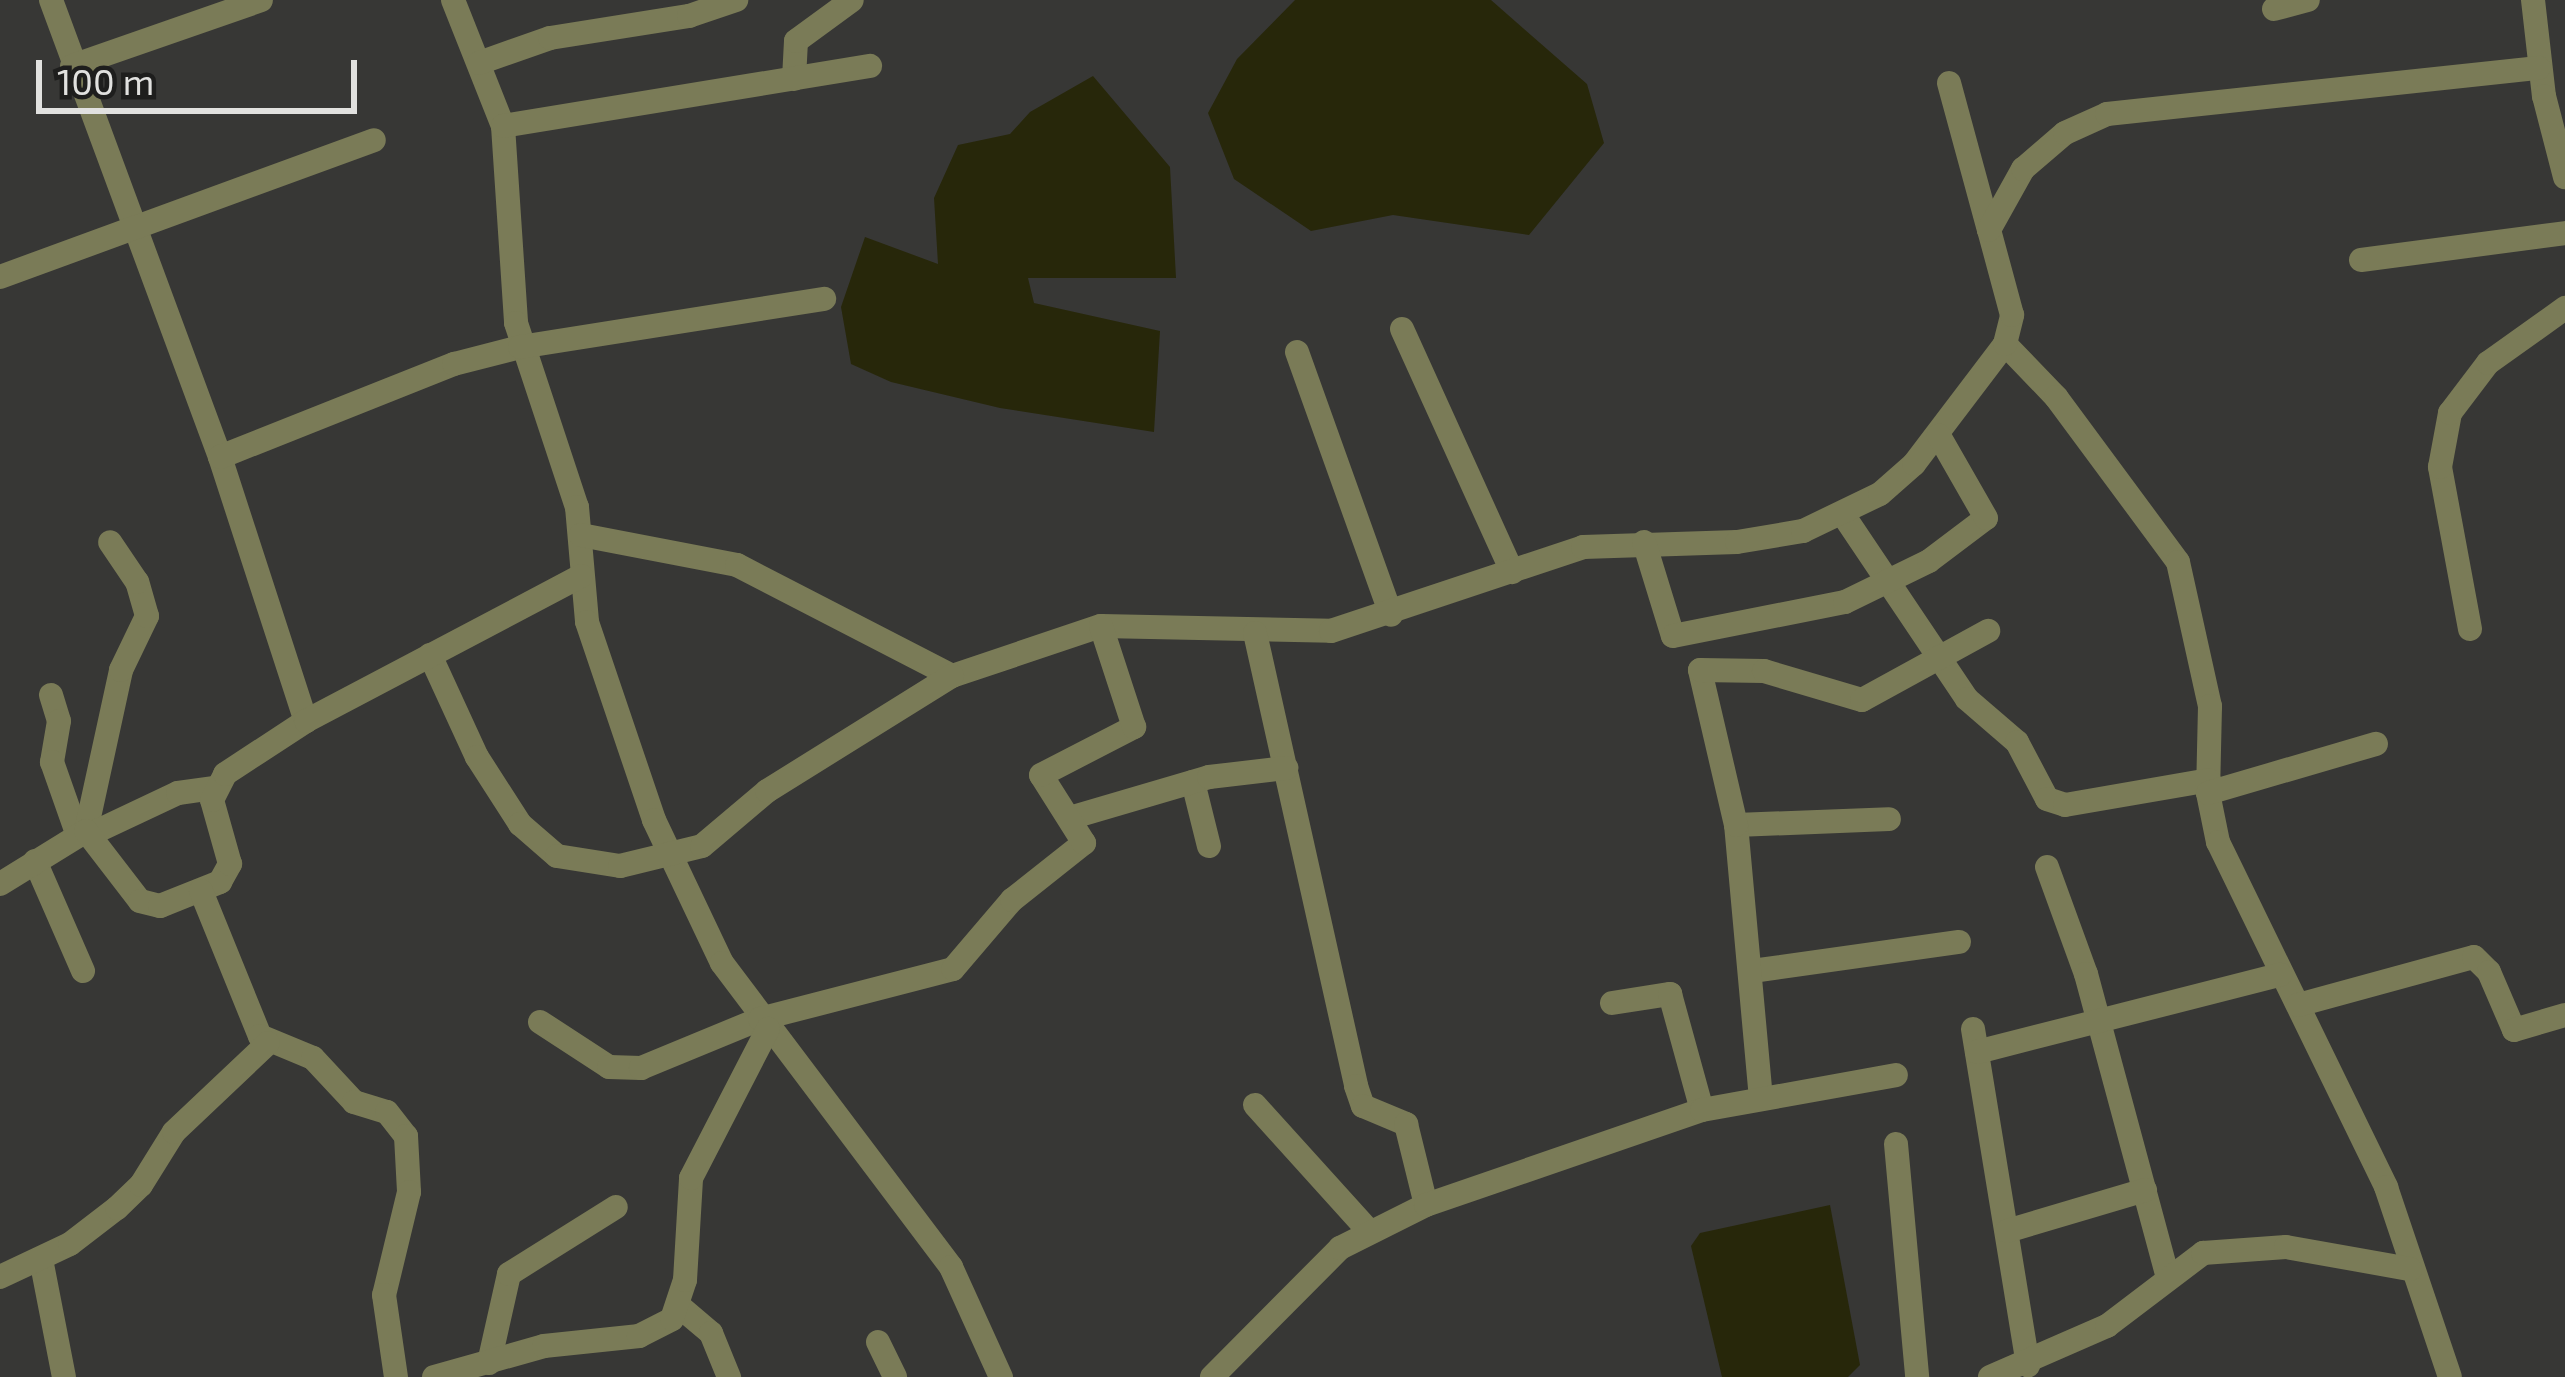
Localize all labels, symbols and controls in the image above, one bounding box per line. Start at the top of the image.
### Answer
scale bar [42,36,363,110]
text: 100 m [57,59,154,102]

